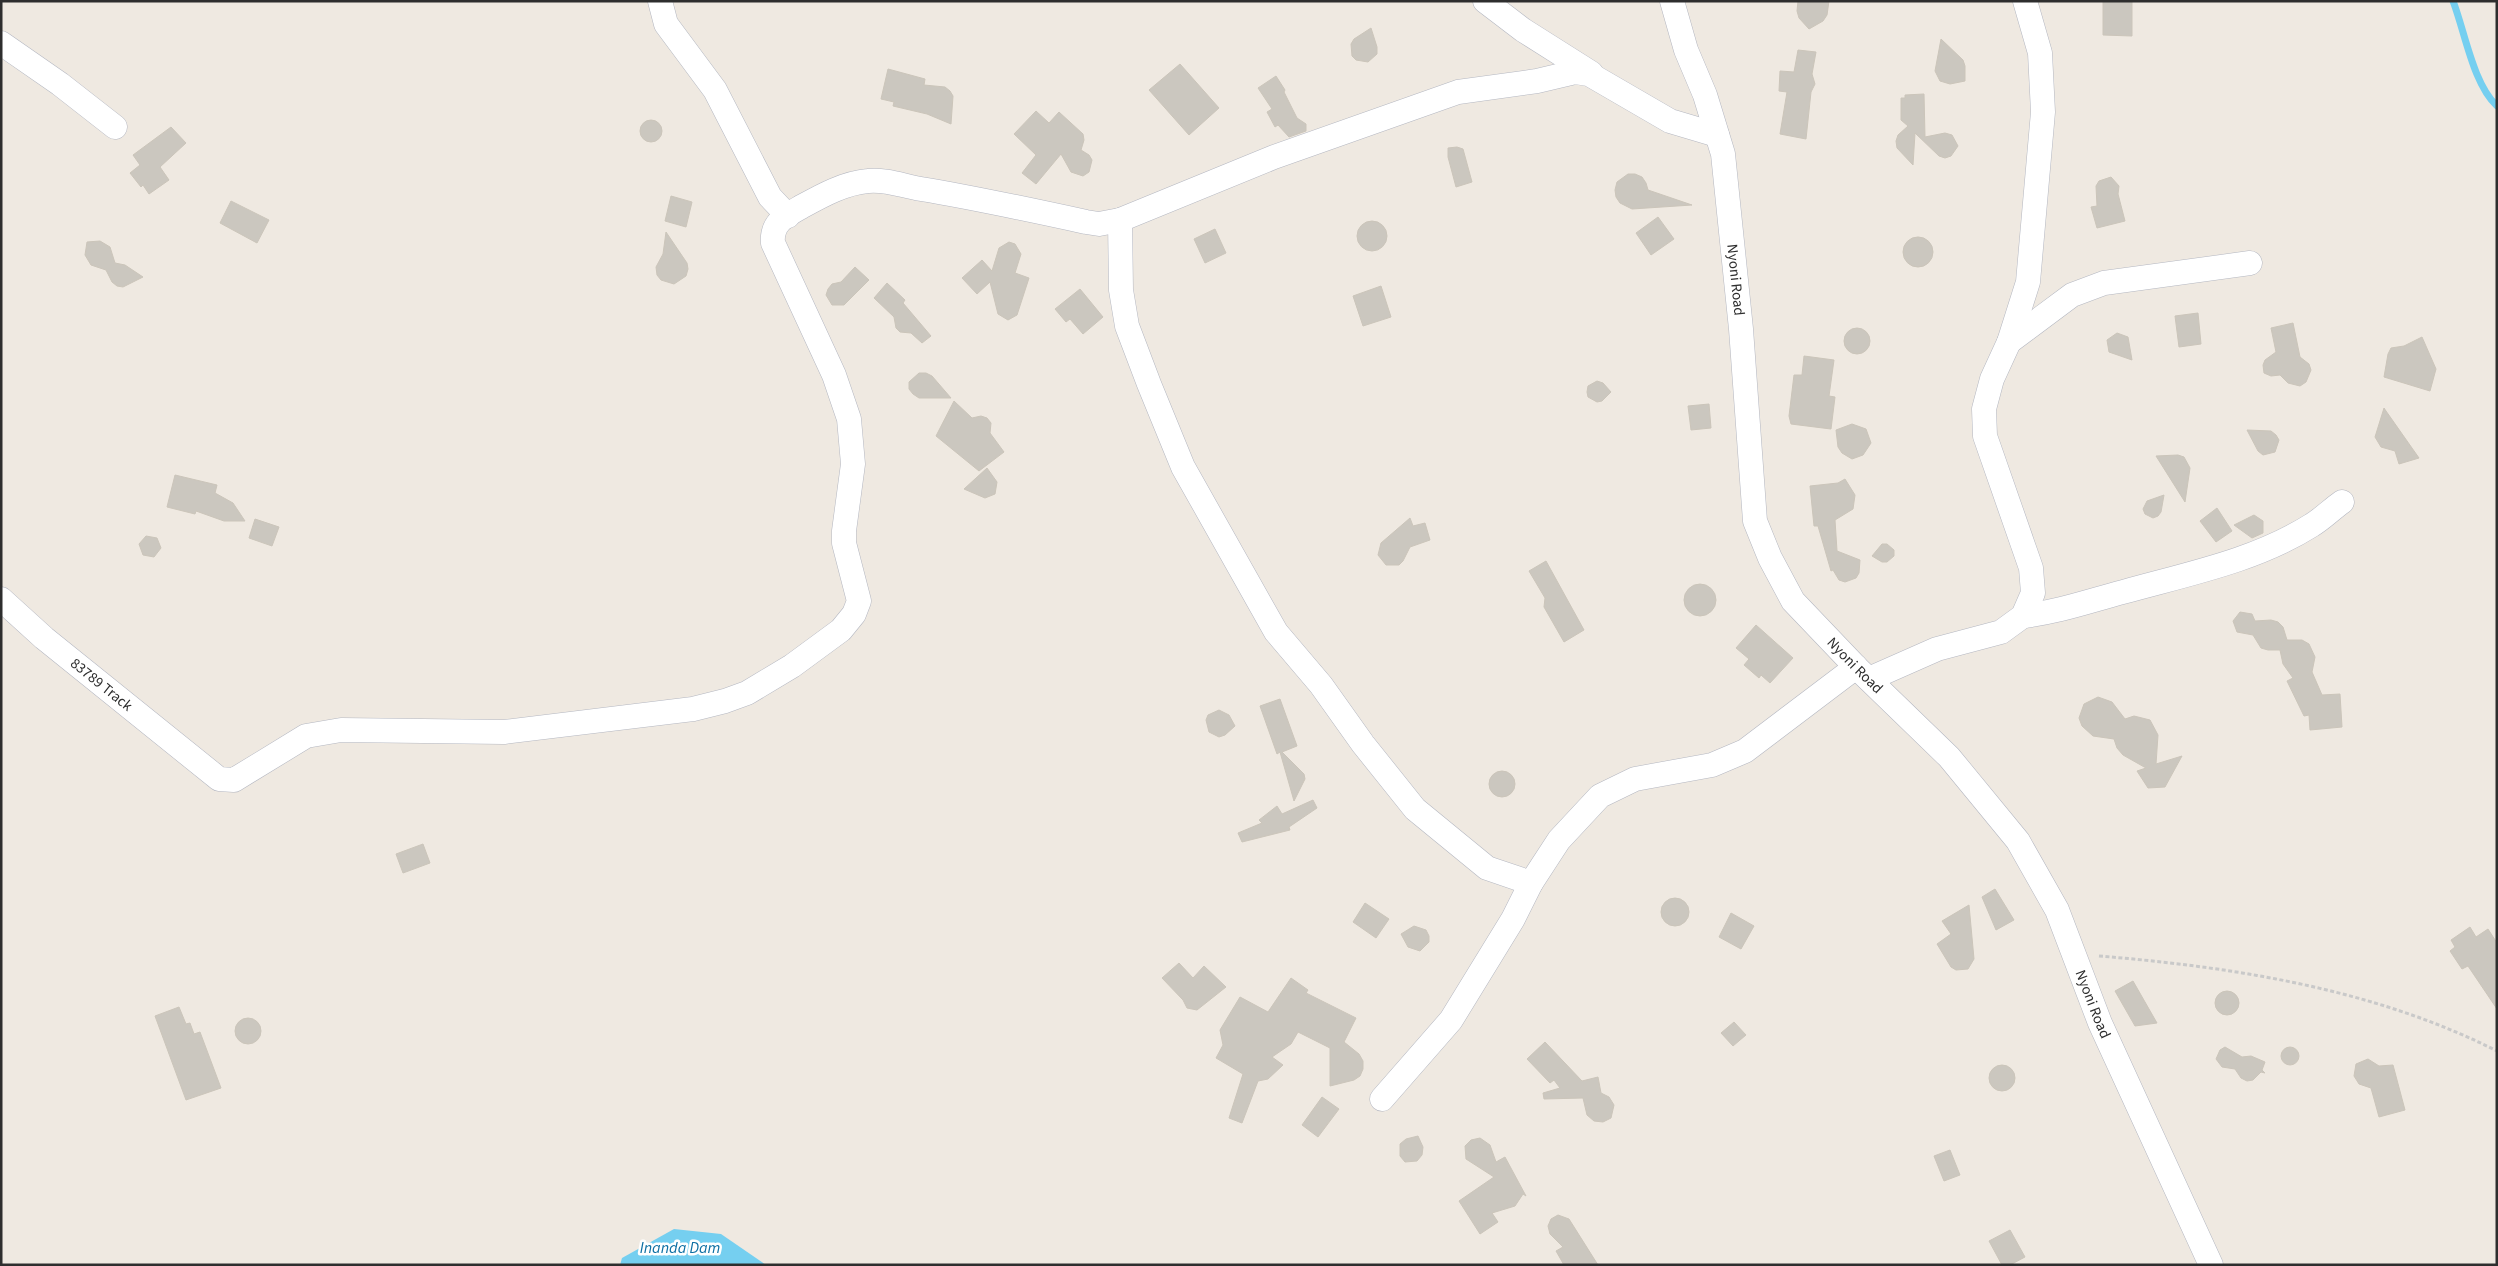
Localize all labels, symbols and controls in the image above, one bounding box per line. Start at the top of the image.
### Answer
street label: Nyoni Road [1722,243,1750,317]
street label: Nyoni Road [1822,632,1888,698]
street label: 83789 Track [66,653,138,716]
street label: Nyoni Road [2070,967,2116,1042]
water label: Inanda Dam [640,1237,720,1259]

